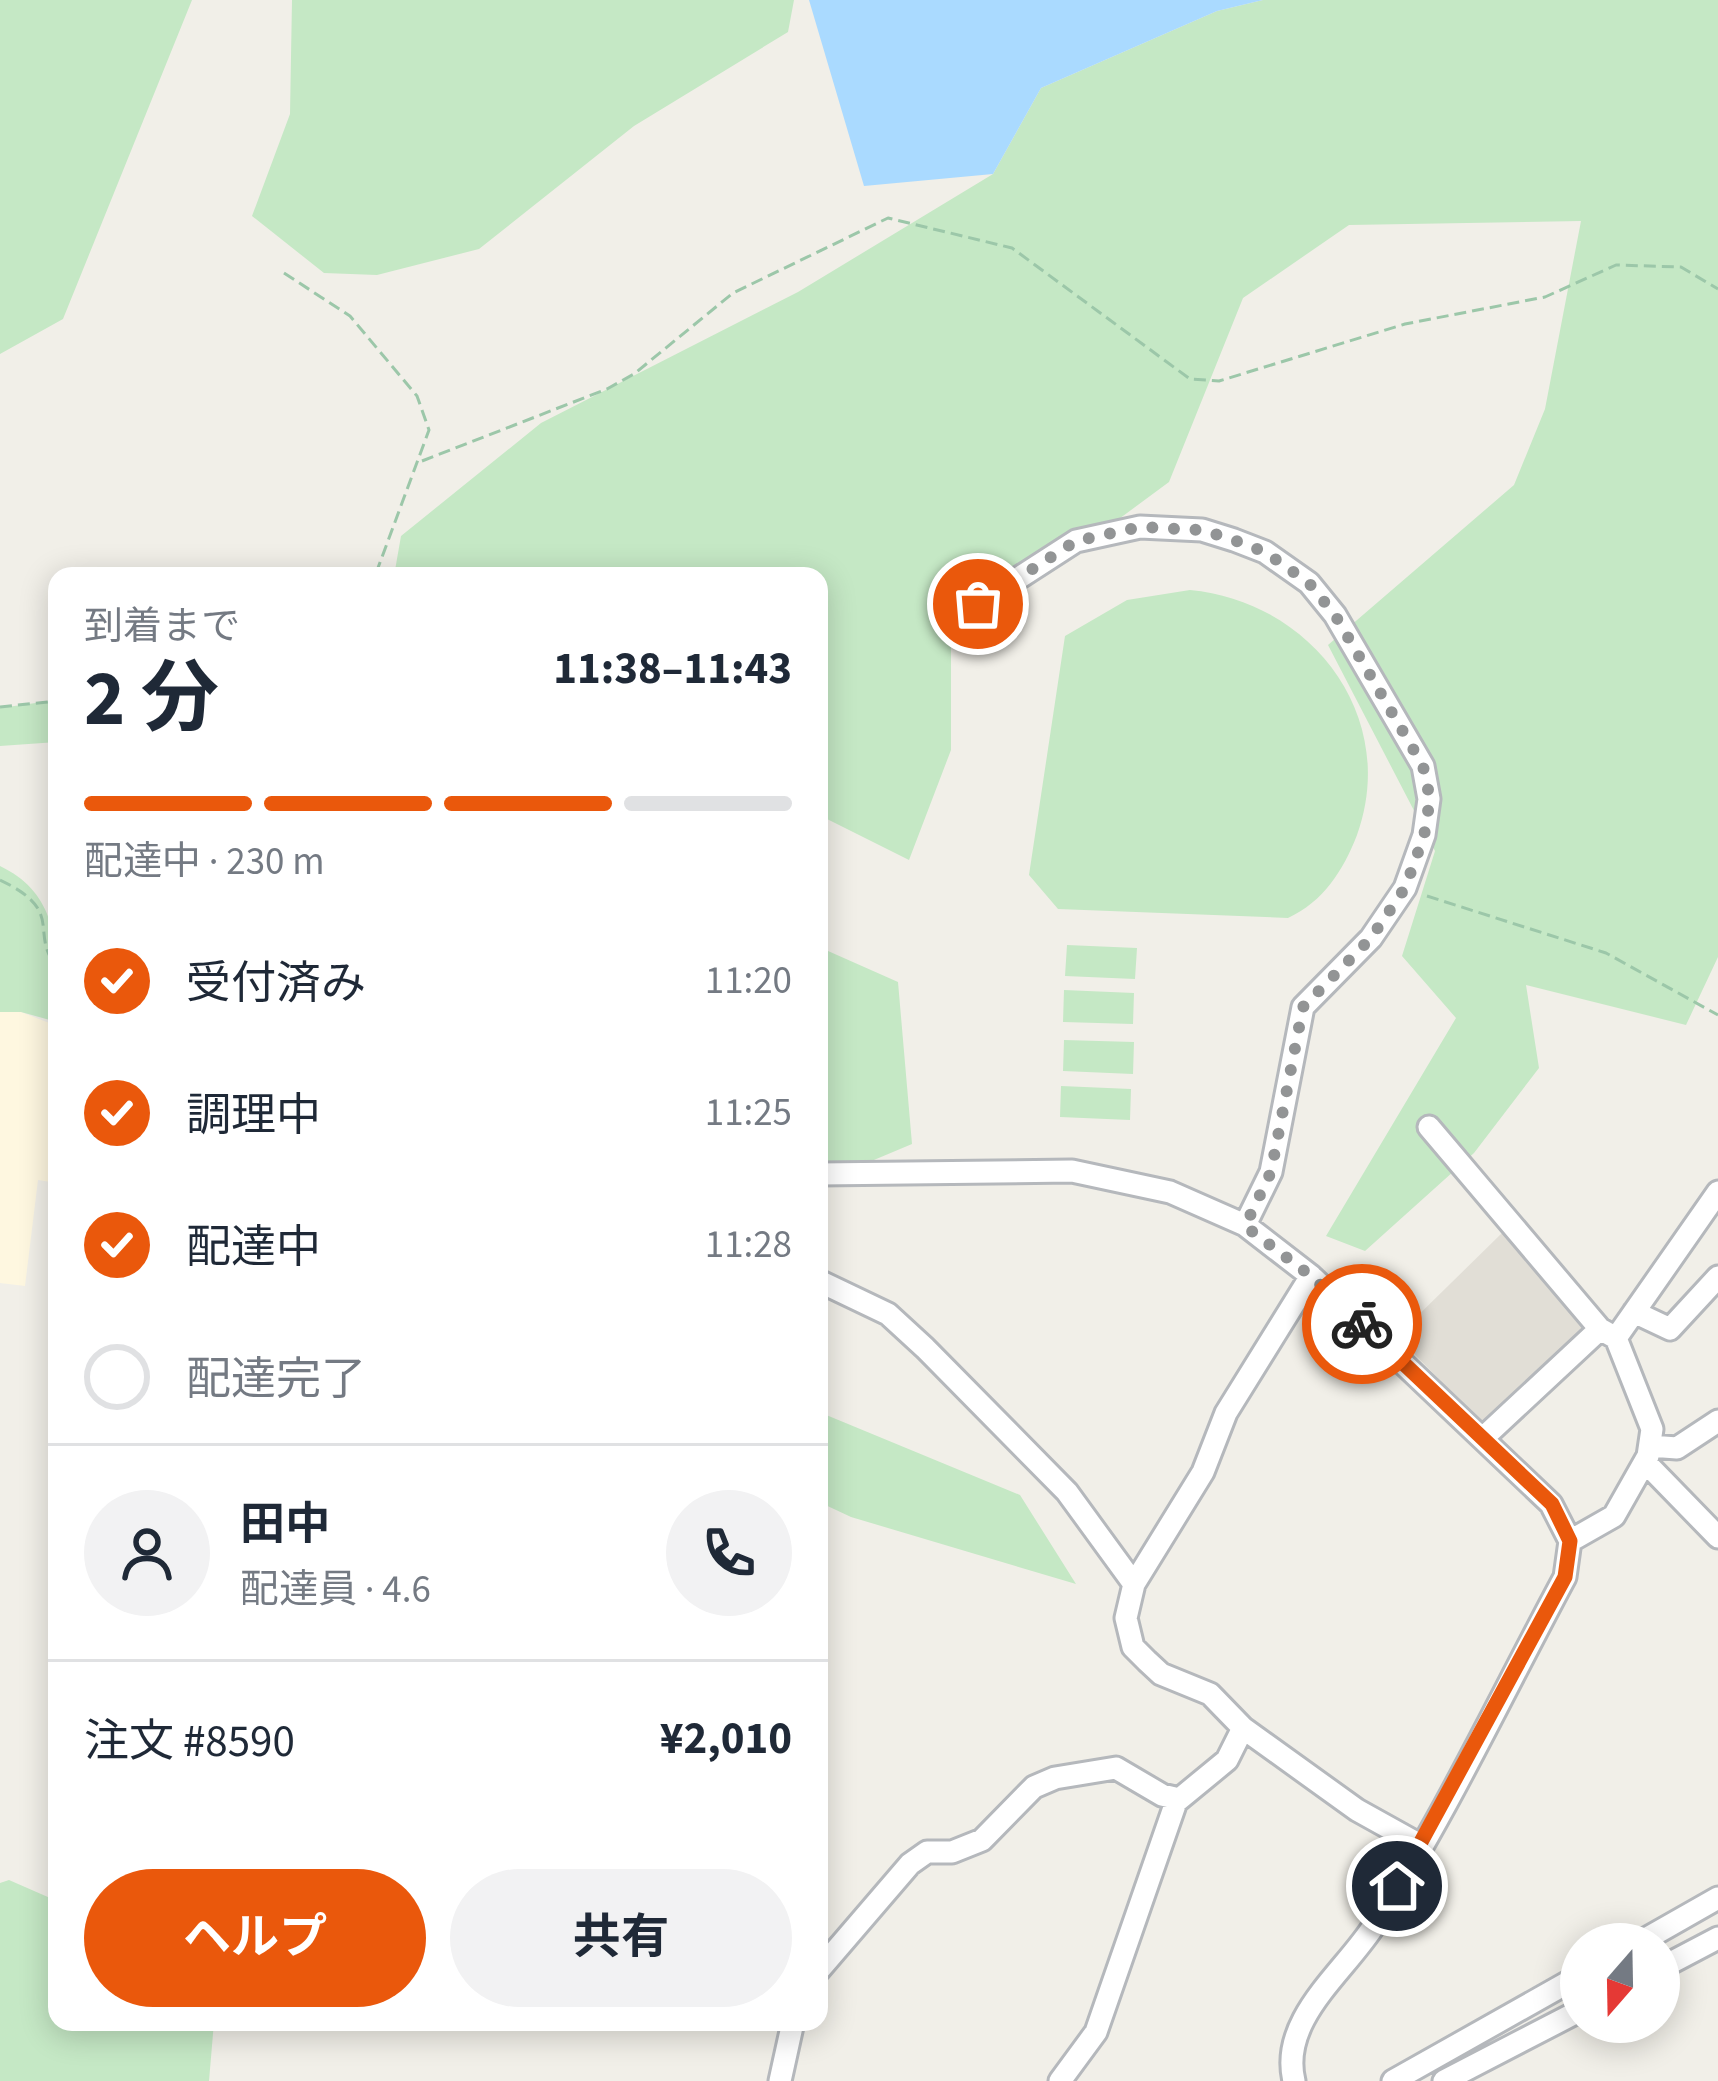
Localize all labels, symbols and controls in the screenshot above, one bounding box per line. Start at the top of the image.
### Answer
pin [927,553,1029,655]
icon: bag [945,571,1011,637]
text: 到着まで [84,599,240,655]
text: 11:38–11:43 [553,637,792,701]
text: 2 分 [84,644,219,755]
text: 配達中 · 230 m [84,834,325,890]
icon: check [84,948,150,1014]
text: 受付済み [186,952,366,1016]
text: 11:20 [705,953,792,1009]
icon: check [84,1080,150,1146]
text: 調理中 [186,1084,321,1148]
text: 11:25 [705,1085,792,1141]
icon: check [84,1212,150,1278]
text: 配達中 [186,1216,321,1280]
text: 11:28 [705,1217,792,1273]
courier [1302,1264,1422,1384]
icon: bike [1329,1291,1395,1357]
text: 配達完了 [186,1348,366,1412]
button: person [84,1490,210,1616]
button: phone [666,1490,792,1616]
text: 田中 [240,1493,330,1557]
text: 配達員 · 4.6 [240,1562,431,1618]
text: ¥2,010 [660,1707,792,1771]
text: 注文 #8590 [84,1710,295,1774]
pin [1346,1835,1448,1937]
icon: home [1364,1853,1430,1919]
button: ヘルプ [84,1869,426,2007]
button: 共有 [450,1869,792,2007]
north arrow [1560,1923,1680,2043]
map controls [1560,1923,1680,2043]

